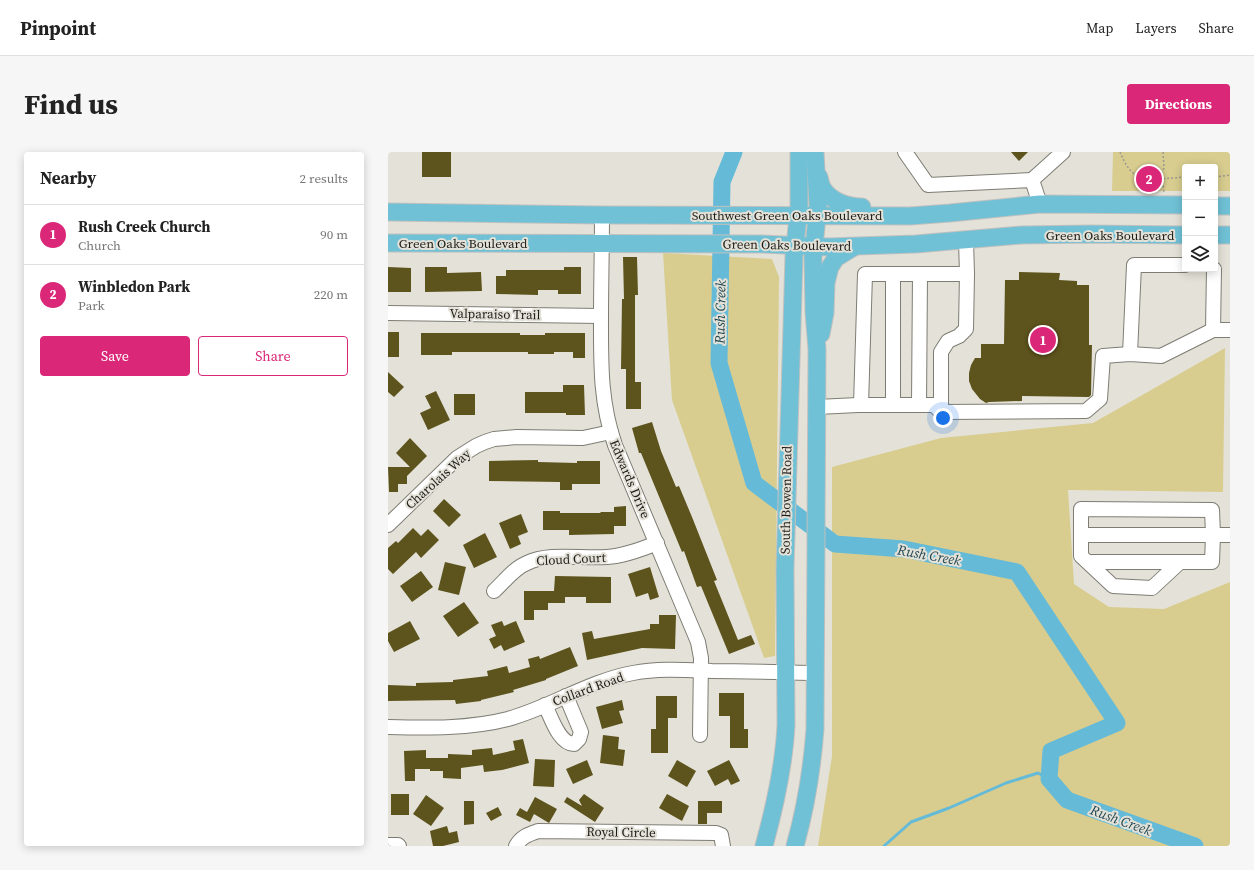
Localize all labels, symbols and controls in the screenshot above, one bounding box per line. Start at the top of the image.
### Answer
text: Pinpoint [20,15,96,41]
text: Map [1086,18,1113,38]
text: Layers [1135,18,1177,38]
text: Share [1199,18,1234,38]
button: Directions [1127,84,1230,124]
text: Find us [24,85,118,123]
pin: 2 [1136,164,1162,194]
map controls [1182,164,1218,272]
button: + [1182,164,1218,200]
text: Nearby [40,166,96,190]
text: 2 results [300,170,348,187]
button: − [1182,200,1218,236]
street label: Southwest Green Oaks Boulevard [692,207,883,224]
text: Rush Creek Church [78,216,211,237]
text: 1 [49,226,57,243]
text: 90 m [320,226,348,243]
street label: Green Oaks Boulevard [1046,227,1175,244]
street label: Green Oaks Boulevard [399,235,528,252]
street label: Green Oaks Boulevard [723,235,852,255]
button: layers [1182,236,1218,272]
text: Church [78,237,121,254]
text: Winbledon Park [78,276,190,297]
water label: Rush Creek [709,279,731,345]
text: 2 [49,286,57,303]
text: 220 m [314,286,348,303]
text: Park [78,297,105,314]
street label: Valparaiso Trail [450,305,541,323]
pin: 1 [1030,325,1056,355]
button: Save [40,336,190,376]
button: Share [198,336,348,376]
your location [933,408,953,428]
street label: Edwards Drive [606,437,654,521]
street label: Charolais Way [402,445,474,513]
street label: South Bowen Road [777,445,795,554]
water label: Rush Creek [895,539,963,570]
street label: Cloud Court [536,549,607,569]
street label: Collard Road [550,668,627,710]
water label: Rush Creek [1087,799,1155,840]
street label: Royal Circle [586,823,656,841]

